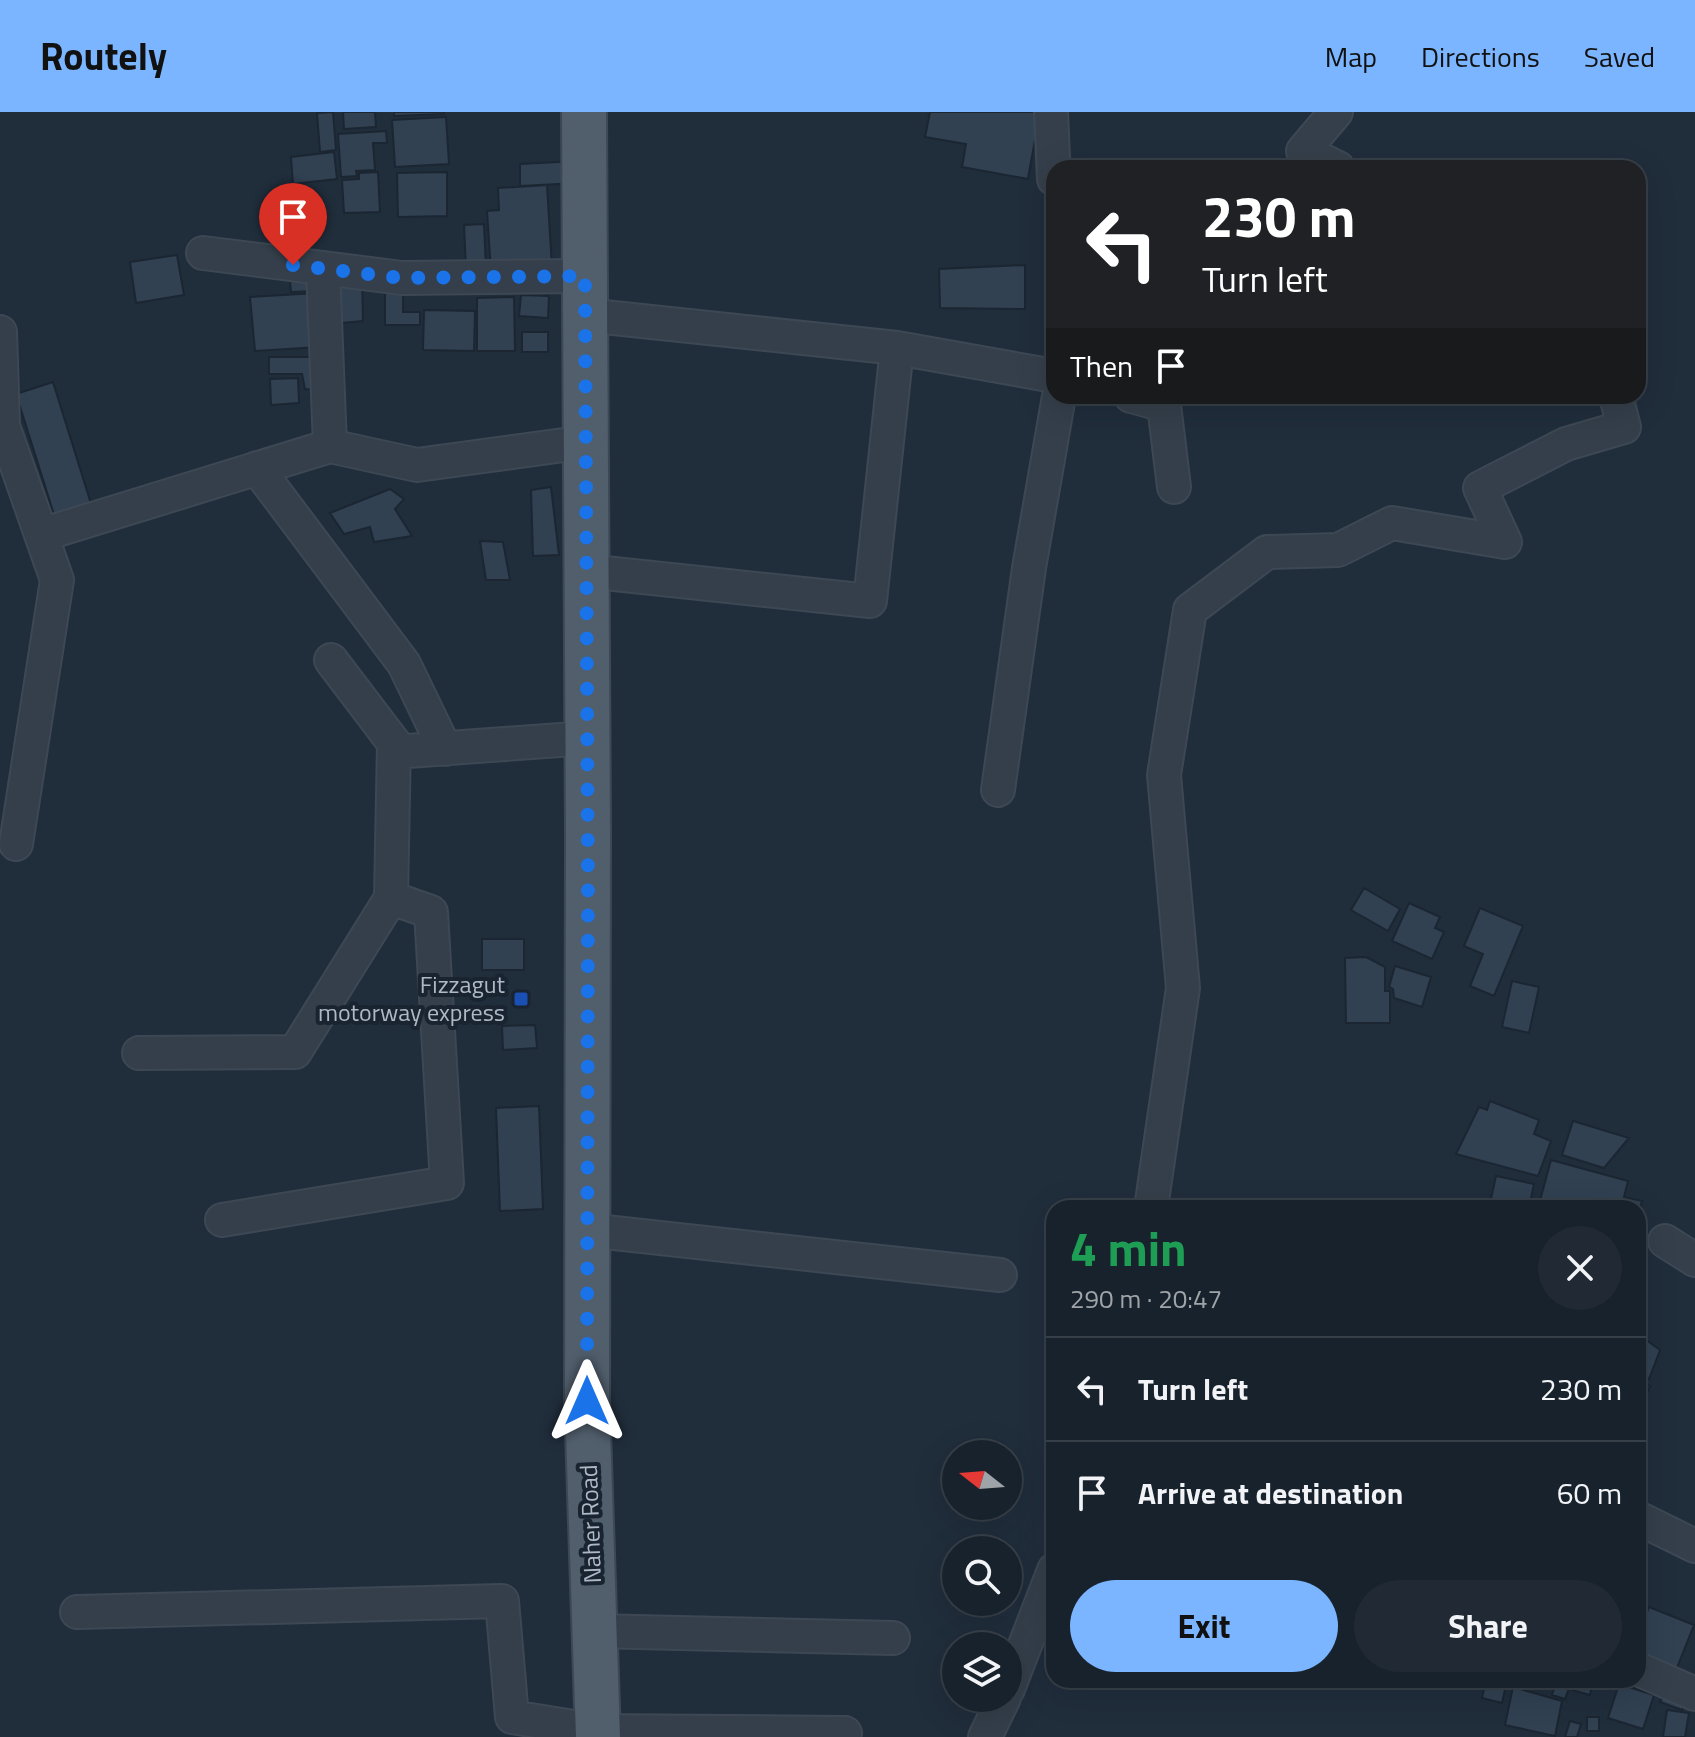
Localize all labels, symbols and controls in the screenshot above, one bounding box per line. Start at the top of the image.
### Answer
text: Routely [40,27,167,85]
text: Map [1325,35,1377,78]
text: Directions [1421,35,1540,78]
text: Saved [1584,35,1655,78]
text: 230 m [1202,174,1355,259]
pin [259,183,327,265]
icon: left [1070,192,1174,296]
icon: arrive [271,195,315,239]
text: Turn left [1202,251,1328,306]
text: Then [1070,343,1133,389]
icon: arrive [1149,344,1193,388]
place label: Fizzagut motorway express [318,966,506,1030]
marker: Fizzagut motorway express [512,990,530,1008]
text: 4 min [1070,1212,1187,1285]
button: close [1538,1226,1622,1310]
text: 290 m · 20:47 [1070,1279,1222,1318]
position arrow [545,1359,629,1443]
text: Turn left [1138,1366,1248,1412]
text: 230 m [1540,1366,1622,1412]
icon: left [1070,1367,1114,1411]
north arrow [942,1440,1022,1520]
map controls [942,1440,1022,1712]
street label: Naher Road [570,1464,610,1584]
text: Arrive at destination [1138,1470,1403,1516]
text: 60 m [1557,1470,1622,1516]
icon: arrive [1070,1471,1114,1515]
button: search [942,1536,1022,1616]
button: Exit [1070,1580,1338,1672]
button: Share [1354,1580,1622,1672]
button: layers [942,1632,1022,1712]

